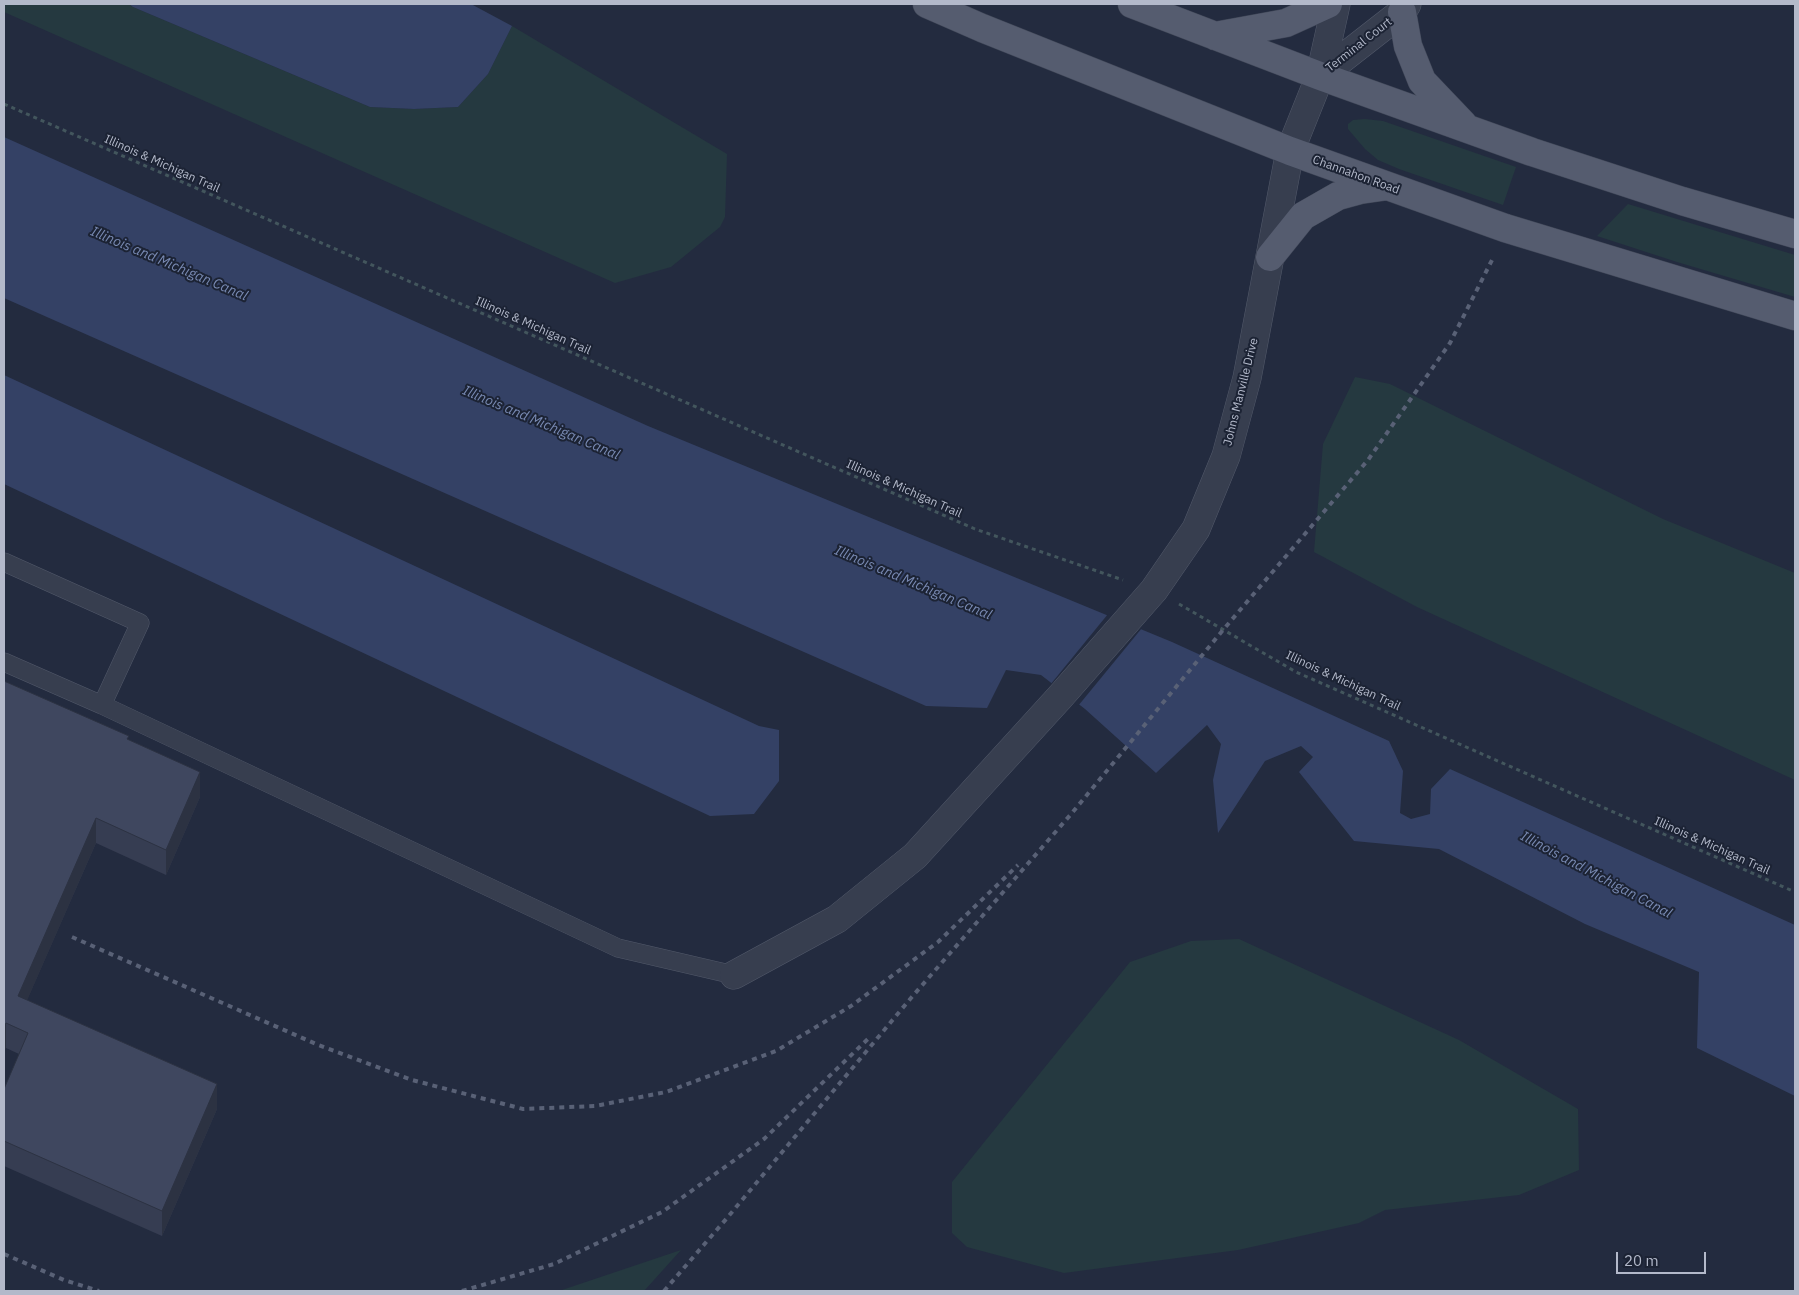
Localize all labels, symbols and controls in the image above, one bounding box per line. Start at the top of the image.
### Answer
street label: Terminal Court [1323,15,1395,75]
street label: Illinois & Michigan Trail [102,132,222,196]
street label: Channahon Road [1311,153,1401,197]
water label: Illinois and Michigan Canal [88,223,250,305]
street label: Illinois & Michigan Trail [473,294,593,358]
street label: Johns Manville Drive [1221,337,1261,447]
water label: Illinois and Michigan Canal [460,382,622,464]
street label: Illinois & Michigan Trail [844,457,964,521]
water label: Illinois and Michigan Canal [832,542,994,624]
street label: Illinois & Michigan Trail [1283,648,1403,714]
street label: Illinois & Michigan Trail [1652,814,1772,878]
water label: Illinois and Michigan Canal [1517,828,1675,922]
scale bar [1619,1242,1709,1274]
text: 20 m [1624,1251,1659,1270]

